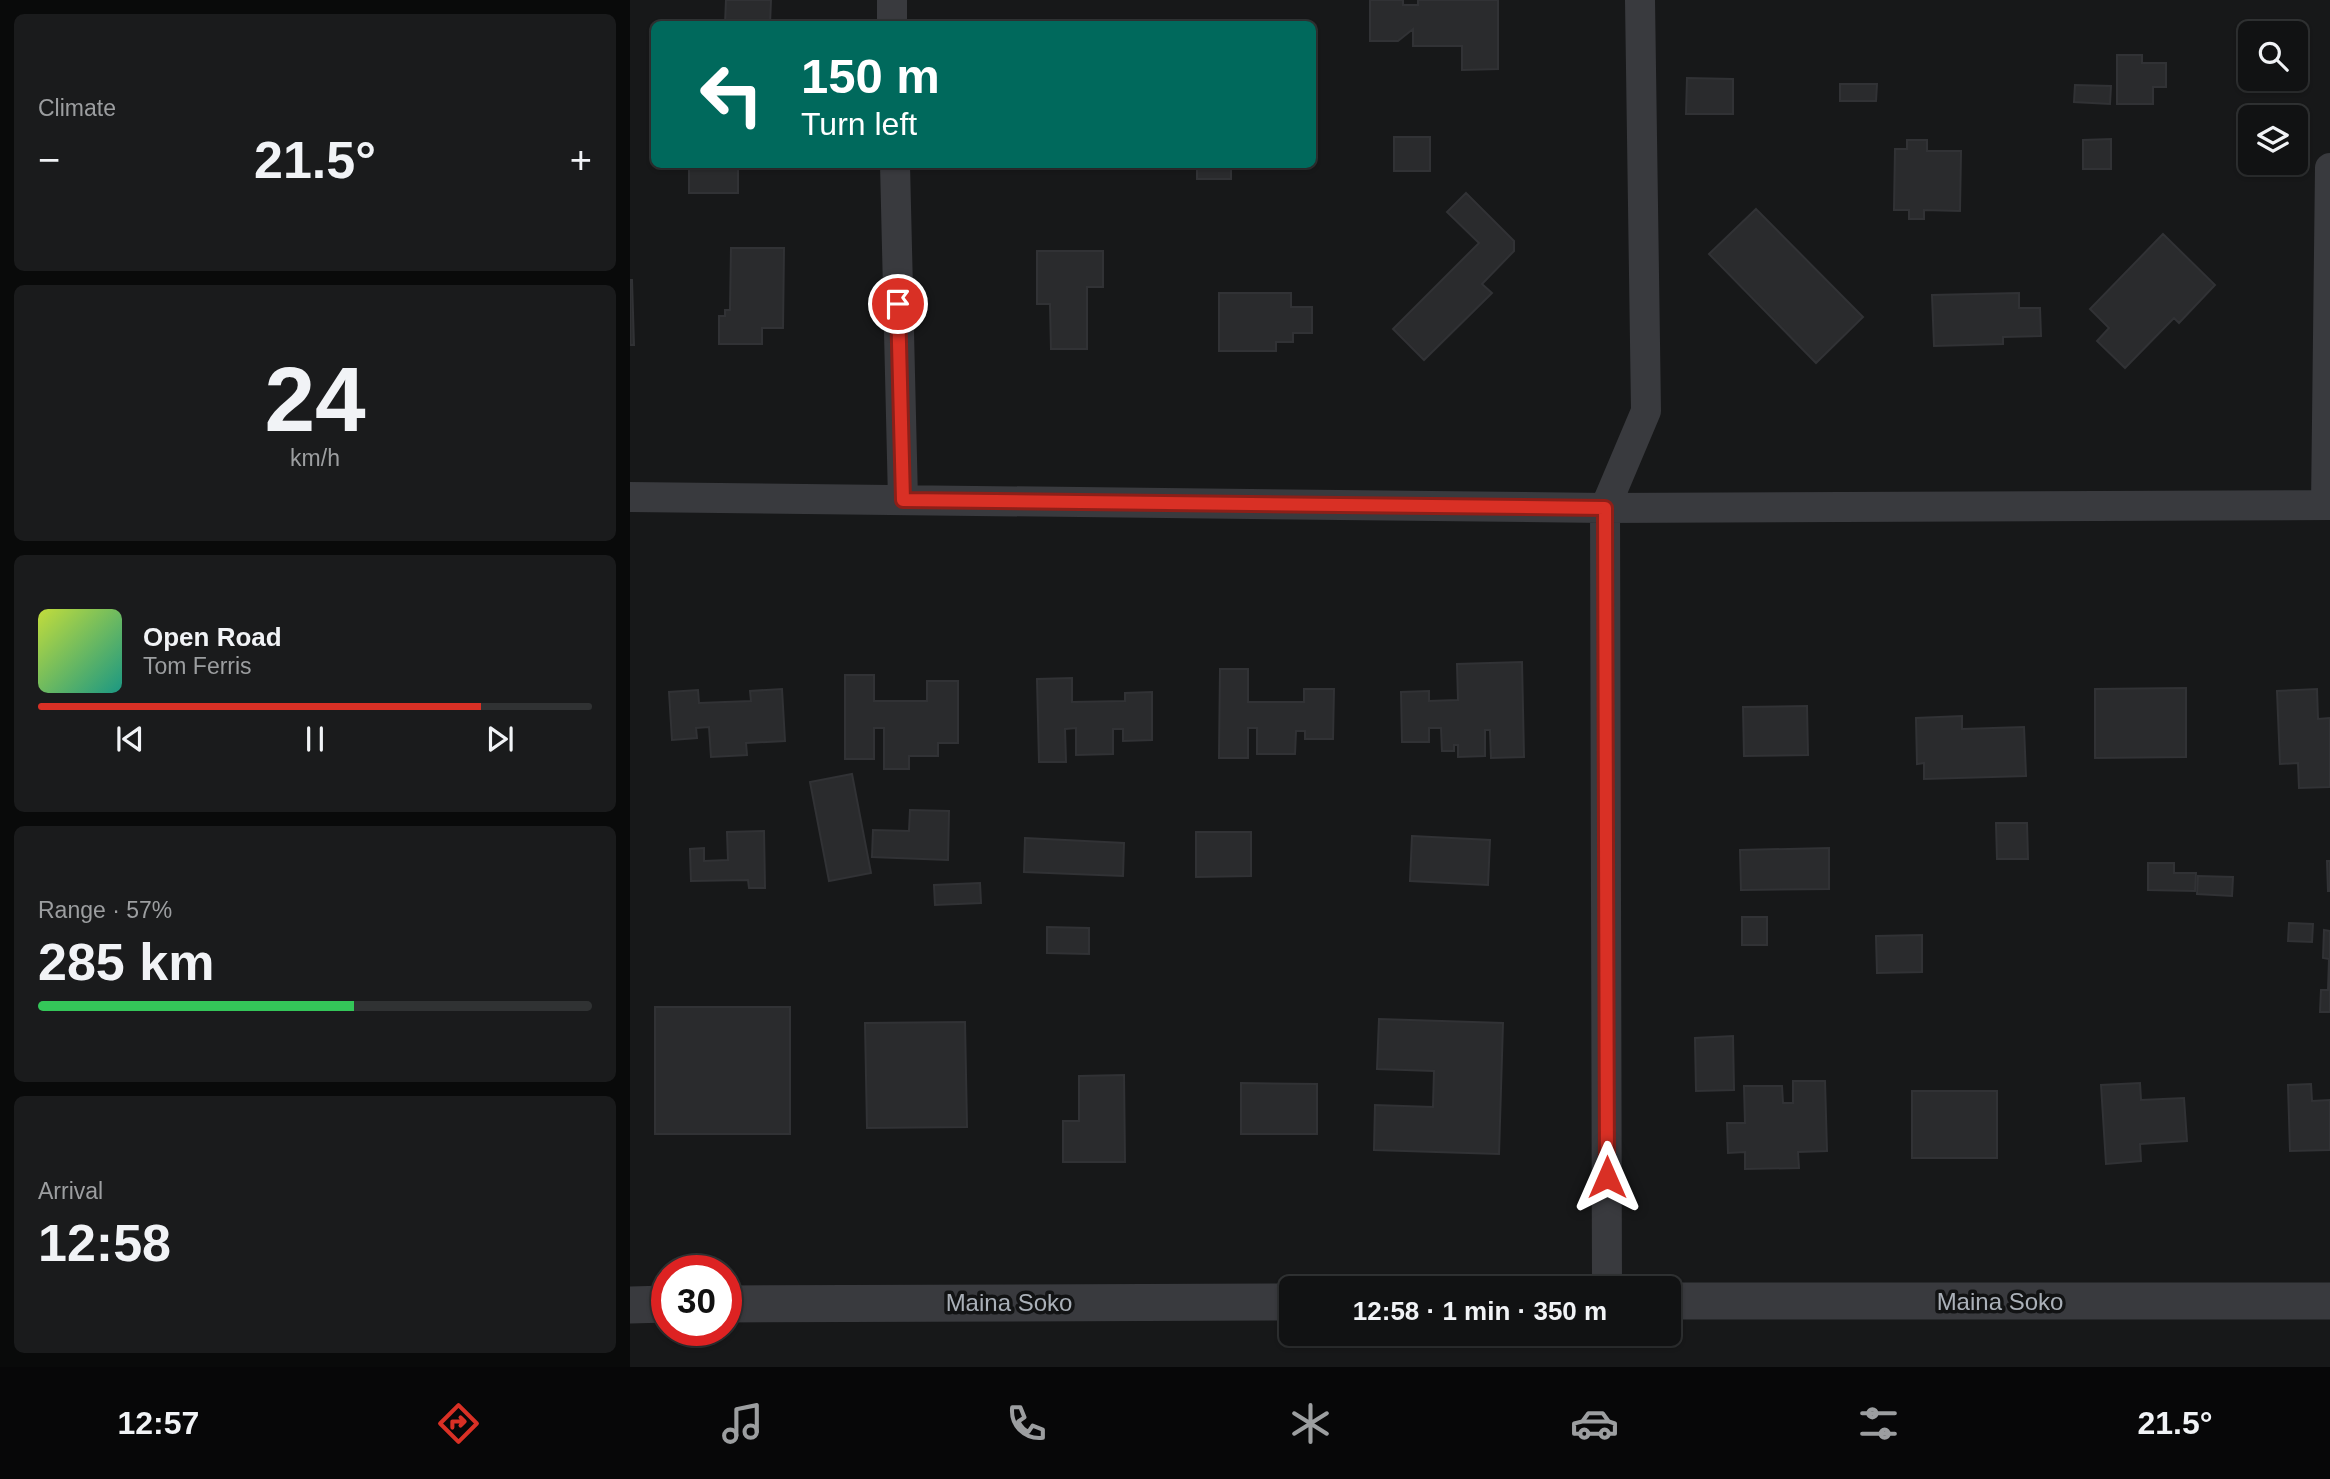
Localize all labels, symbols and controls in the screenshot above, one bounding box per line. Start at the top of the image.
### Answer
map controls [2238,21,2308,175]
button: search [2238,21,2308,91]
icon: left [686,49,777,140]
text: 150 m [801,49,940,103]
text: Climate [38,95,116,121]
button: layers [2238,105,2308,175]
text: Turn left [801,106,917,142]
text: 21.5° [254,131,376,189]
text: − [38,139,60,181]
text: + [570,139,592,181]
pin [868,274,928,334]
icon: arrive [879,285,917,323]
text: 24 [264,349,366,450]
text: km/h [290,445,340,471]
text: Open Road [143,622,282,652]
text: Tom Ferris [143,653,252,679]
icon: previous [111,720,149,758]
icon: pause [296,720,334,758]
icon: next [481,720,519,758]
text: Range · 57% [38,897,172,923]
text: 285 km [38,933,214,991]
position arrow [1570,1140,1644,1214]
text: Arrival [38,1178,103,1204]
text: 12:58 [38,1214,171,1272]
speed limit sign: 30 [651,1255,742,1346]
street label: Maina Soko [1937,1288,2063,1315]
street label: Maina Soko [946,1289,1072,1316]
text: 12:58 · 1 min · 350 m [1353,1296,1607,1326]
icon: directions [434,1399,483,1448]
icon: music [718,1399,767,1448]
icon: phone [1002,1399,1051,1448]
icon: climate [1286,1399,1335,1448]
icon: car [1570,1399,1619,1448]
icon: filters [1854,1399,1903,1448]
text: 12:57 [117,1405,199,1441]
text: 21.5° [2137,1405,2212,1441]

